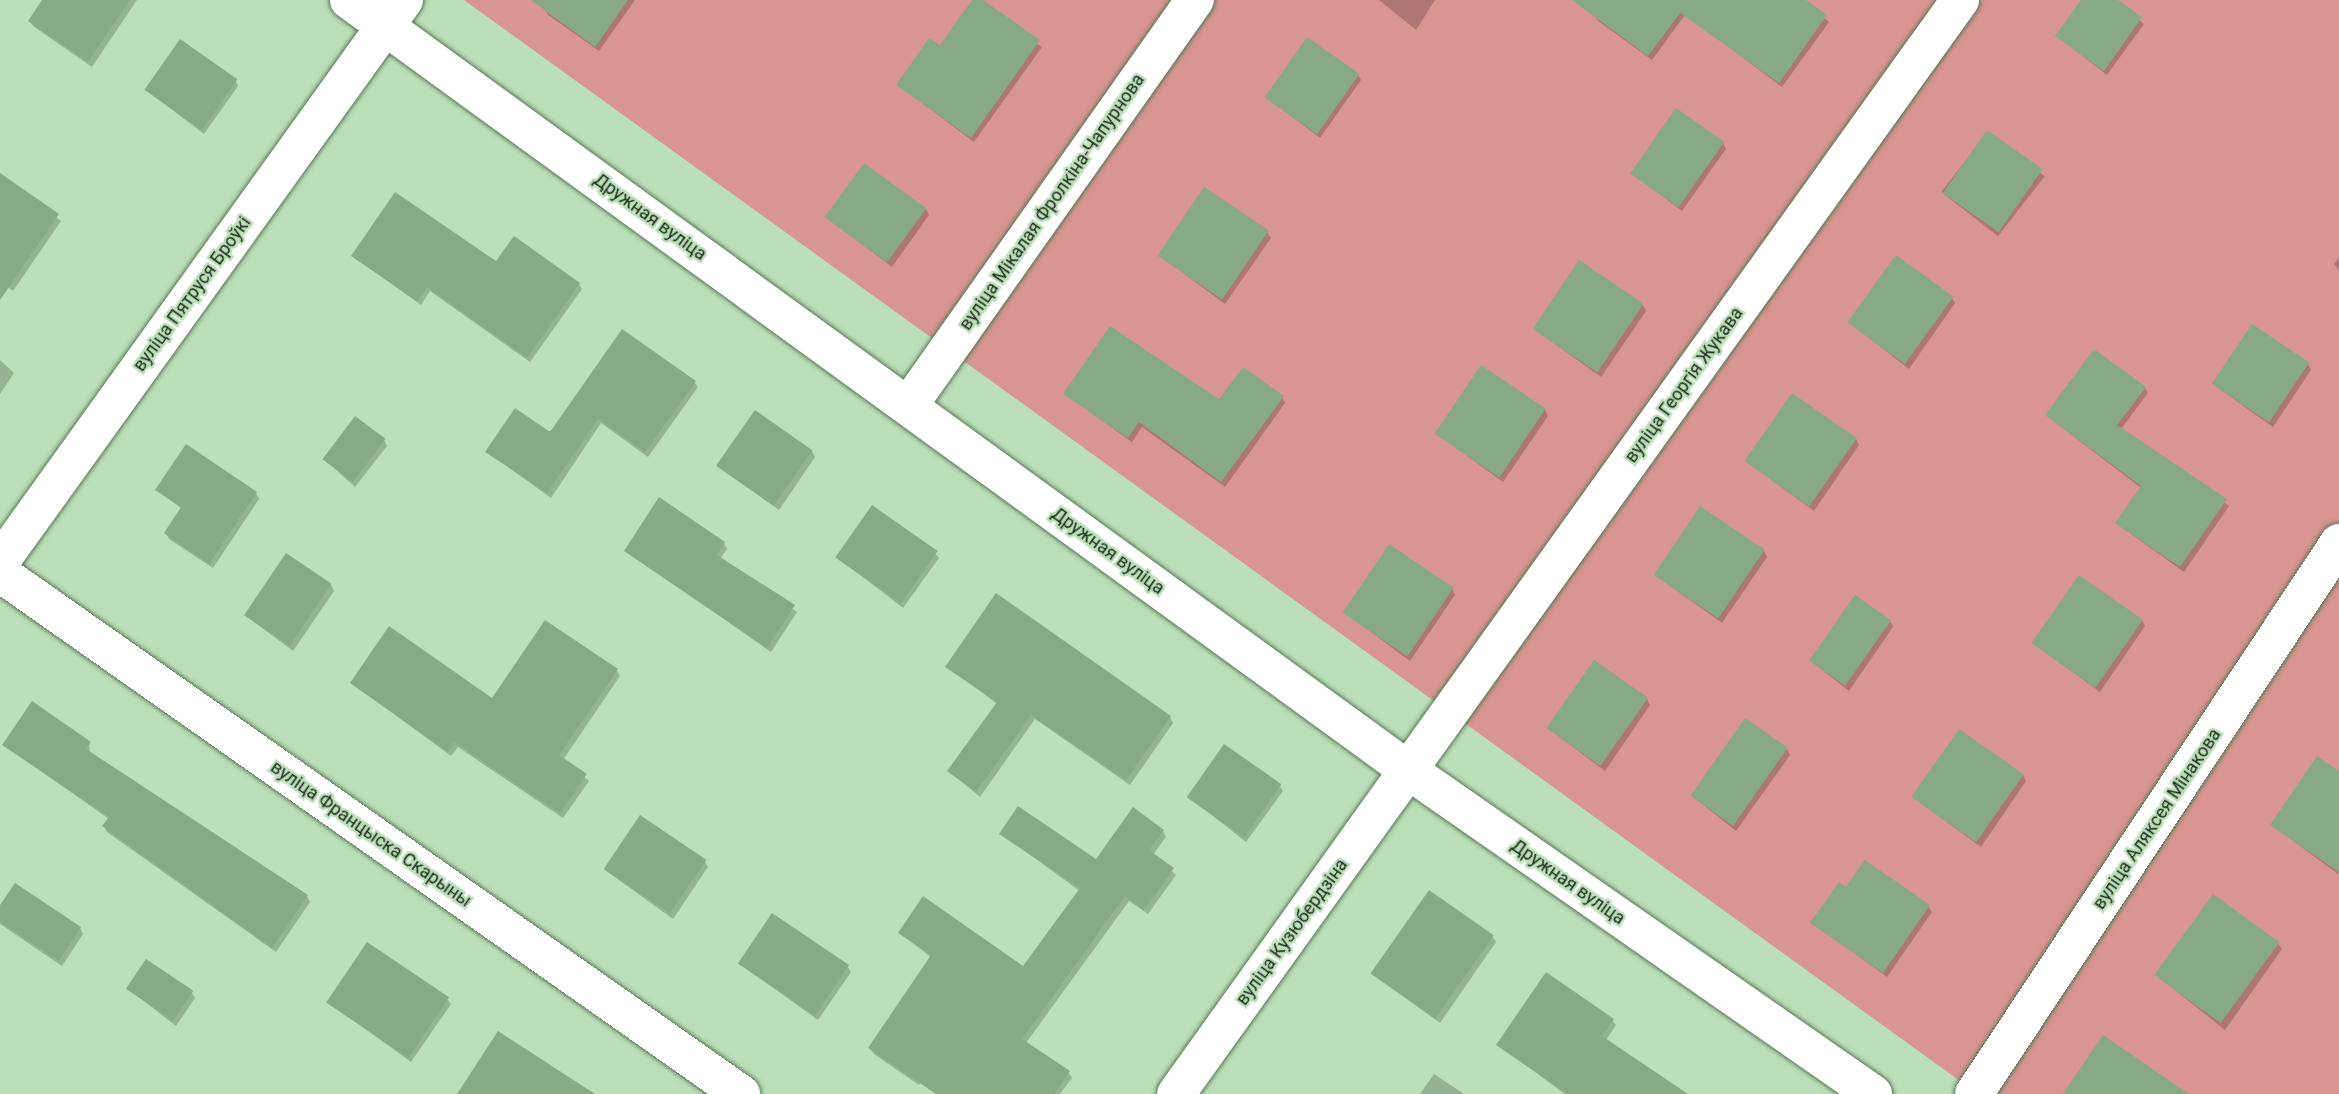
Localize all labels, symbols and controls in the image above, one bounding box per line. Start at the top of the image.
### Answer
street label: вуліца Мікалая Фролкіна-Чапурнова [955,70,1149,334]
street label: Дружная вуліца [589,169,711,265]
street label: вуліца Пятруся Броўкі [129,212,255,376]
street label: вуліца Георгія Жукава [1620,303,1748,467]
street label: Дружная вуліца [1047,503,1169,599]
street label: вуліца Аляксея Мінакова [2088,725,2226,913]
street label: вуліца Францыска Скарыны [267,756,475,912]
street label: Дружная вуліца [1507,835,1629,929]
street label: вуліца Кузюбердзіна [1232,855,1352,1009]

